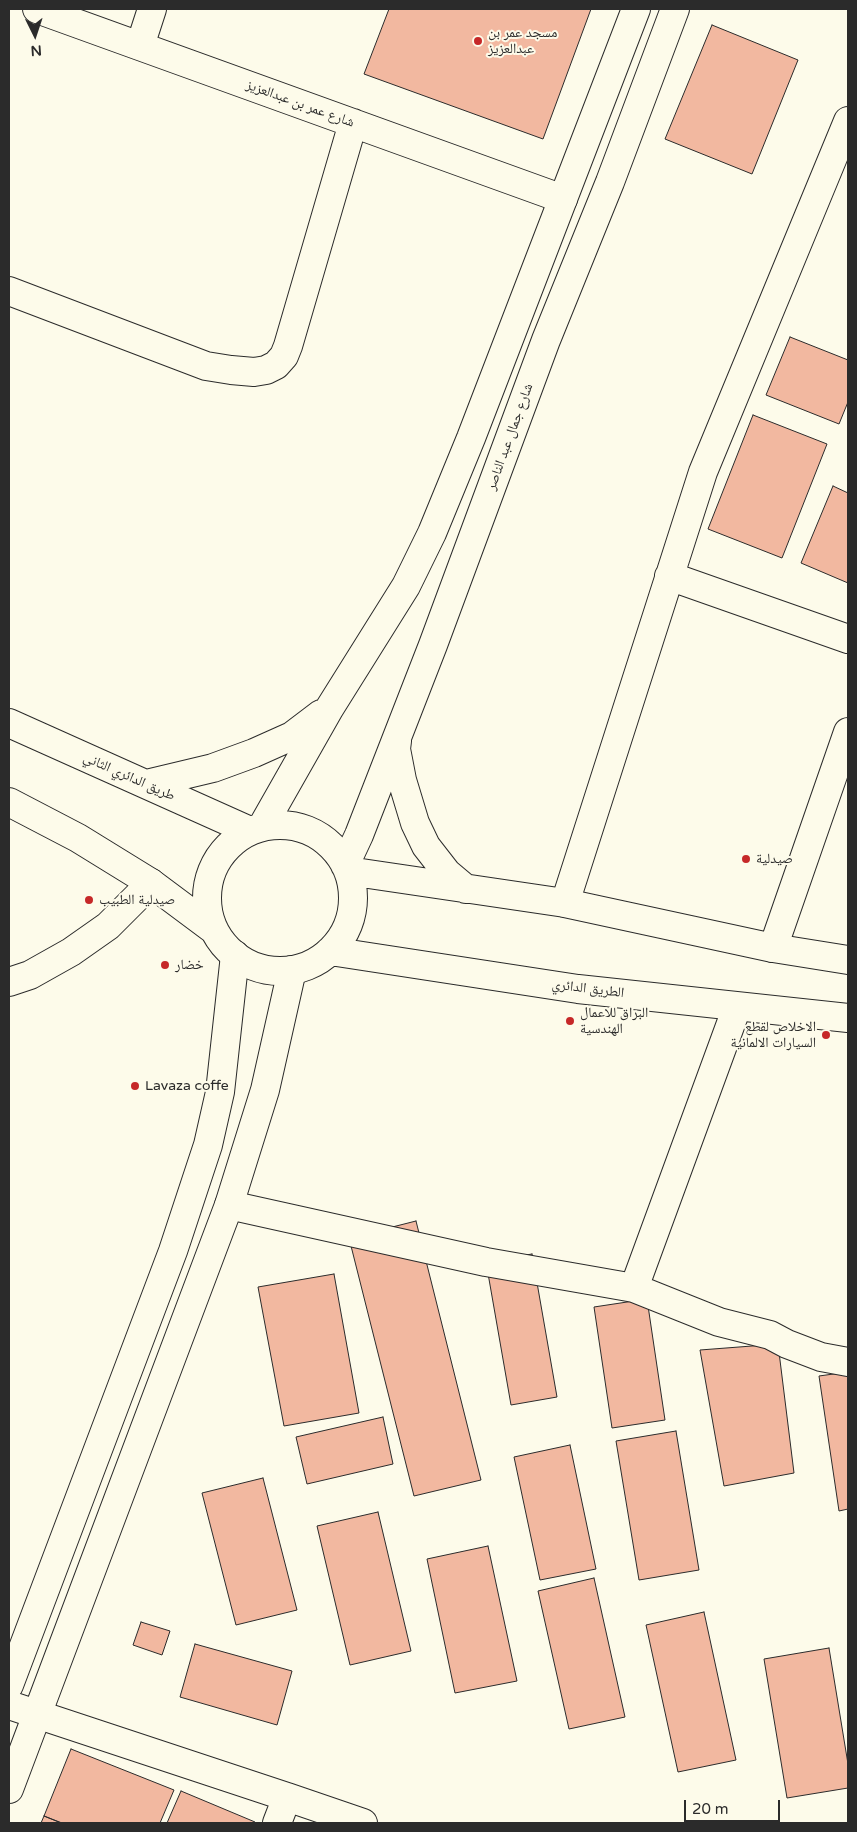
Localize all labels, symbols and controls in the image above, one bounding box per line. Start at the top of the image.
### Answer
north arrow [10,10,60,60]
place label: مسجد عمر بن عبدالعزيز [488,25,557,58]
marker: مسجد عمر بن عبدالعزيز [472,35,484,47]
text: N [30,42,42,59]
street label: شارع عمر بن عبدالعزيز [244,77,356,131]
street label: شارع جمال عبد الناصر [483,381,537,493]
street label: طريق الدائري الثاني [80,749,178,805]
place label: صيدلية [756,851,793,867]
marker: صيدلية [740,853,752,865]
place label: صيدلية الطبيب [99,892,175,908]
marker: صيدلية الطبيب [83,894,95,906]
place label: خضار [175,957,204,973]
marker: خضار [159,959,171,971]
street label: الطريق الدائري [551,976,625,1002]
place label: البراق للاعمال الهندسية [580,1005,648,1038]
marker: البراق للاعمال الهندسية [564,1015,576,1027]
place label: الاخلاص لقطع السيارات الالمانية [731,1019,816,1052]
marker: الاخلاص لقطع السيارات الالمانية [820,1029,832,1041]
place label: Lavaza coffe [145,1078,229,1094]
marker: Lavaza coffe [129,1080,141,1092]
scale bar [687,1790,783,1822]
text: 20 m [692,1800,729,1818]

